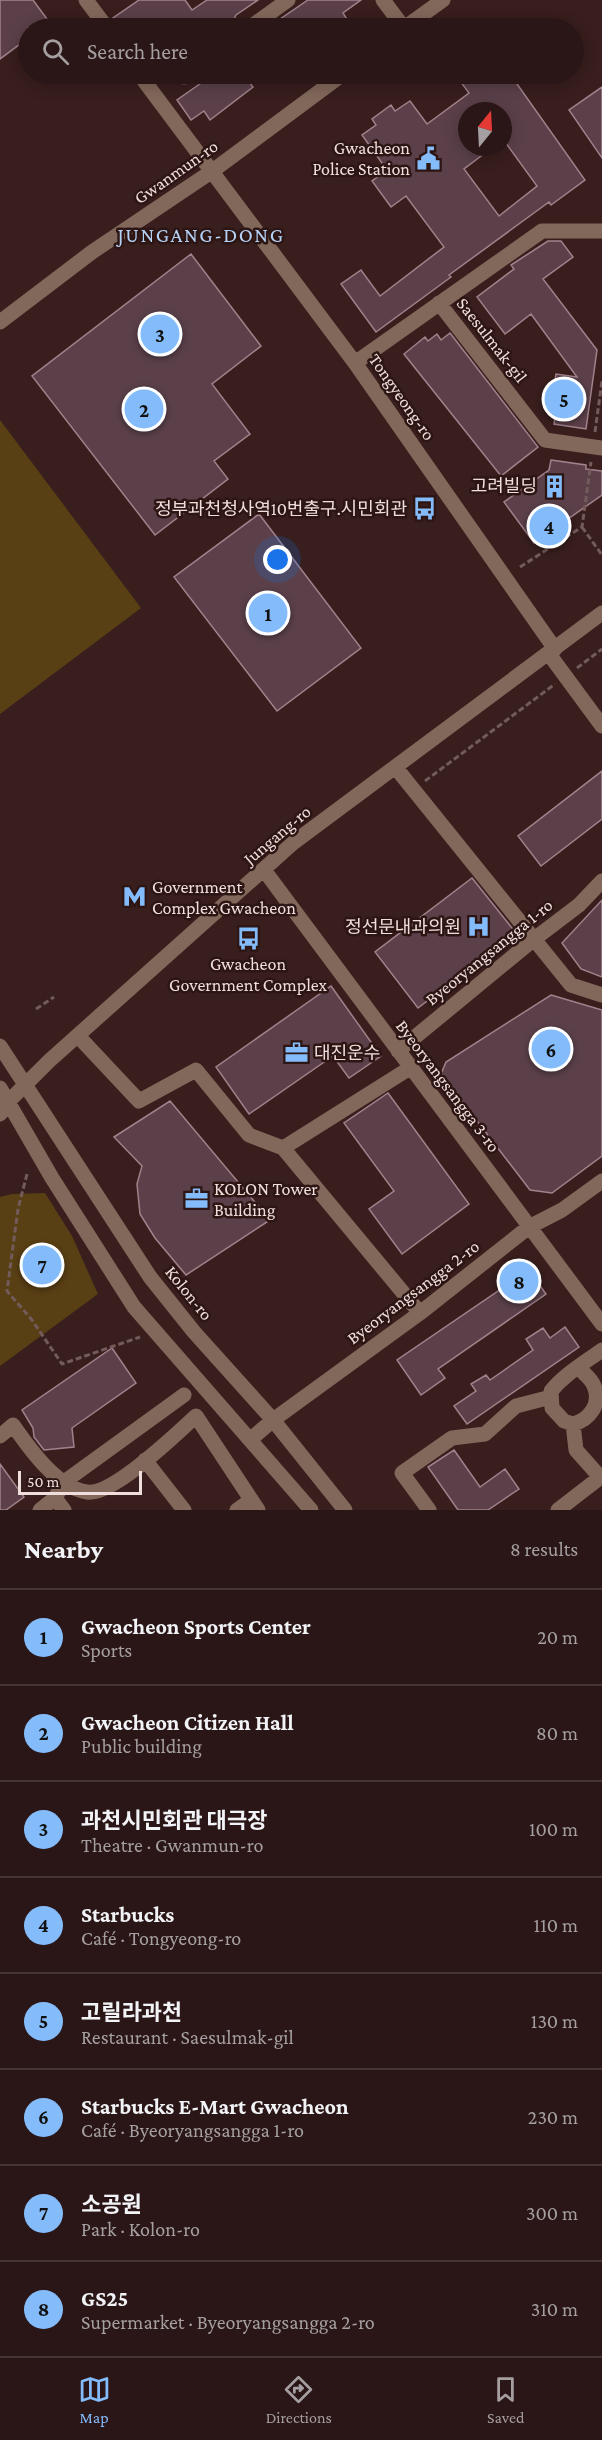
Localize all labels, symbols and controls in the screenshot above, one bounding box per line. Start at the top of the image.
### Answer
search box [18,18,584,84]
icon: search [39,35,72,68]
text: Search here [87,39,188,64]
north arrow [458,102,512,156]
street label: Gwanmun-ro [130,136,222,208]
place label: Gwacheon Police Station [312,138,410,179]
public building icon: Gwacheon Police Station [415,145,441,171]
district label: JUNGANG-DONG [116,223,284,247]
street label: Saesulmak-gil [453,294,531,387]
pin: 3 [140,312,180,356]
street label: Tongyeong-ro [365,350,439,444]
pin: 5 [544,376,584,422]
pin: 2 [124,386,164,432]
building icon: 고려빌딩 [542,473,568,499]
place label: 고려빌딩 [471,476,537,496]
bus stop icon: 정부과천청사역10번출구.시민회관 [412,496,438,522]
place label: 정부과천청사역10번출구.시민회관 [155,499,407,519]
pin: 4 [530,504,568,548]
your location [263,545,292,574]
pin: 1 [248,590,288,636]
street label: Jungang-ro [238,801,315,870]
place label: Government Complex Gwacheon [152,877,296,918]
metro station icon: Government Complex Gwacheon [121,884,147,910]
street label: Byeoryangsangga 1-ro [421,895,557,1009]
hospital icon: 정선문내과의원 [466,914,492,940]
place label: 정선문내과의원 [345,917,461,937]
bus stop icon: Gwacheon Government Complex [235,925,261,951]
place label: Gwacheon Government Complex [169,954,328,995]
street label: Byeoryangsangga 3-ro [392,1016,504,1156]
pin: 6 [532,1026,570,1072]
office icon: 대진운수 [283,1040,309,1066]
place label: 대진운수 [314,1043,380,1063]
place label: KOLON Tower Building [214,1179,318,1220]
office icon: KOLON Tower Building [183,1186,209,1212]
street label: Byeoryangsangga 2-ro [343,1236,483,1348]
pin: 7 [22,1242,62,1288]
pin: 8 [500,1258,538,1304]
street label: Kolon-ro [161,1262,217,1324]
scale bar [18,1468,142,1496]
text: 50 m [27,1473,59,1490]
text: Nearby [24,1535,103,1564]
text: 8 results [510,1538,578,1560]
text: Gwacheon Sports Center [81,1614,311,1639]
text: 1 [40,1626,47,1648]
text: 20 m [537,1626,578,1648]
text: Sports [81,1639,132,1661]
text: Gwacheon Citizen Hall [81,1710,294,1735]
text: 2 [38,1722,49,1744]
text: 80 m [536,1722,578,1744]
text: Public building [81,1735,202,1757]
text: 과천시민회관 대극장 [81,1808,267,1833]
text: 3 [39,1818,48,1840]
text: 100 m [529,1818,578,1840]
text: Theatre · Gwanmun-ro [81,1834,263,1856]
text: Starbucks [81,1902,174,1927]
text: 4 [38,1914,49,1936]
text: 110 m [534,1914,578,1936]
text: Café · Tongyeong-ro [81,1927,241,1949]
text: 고릴라과천 [81,2000,182,2025]
text: 5 [39,2010,48,2032]
text: 130 m [531,2010,578,2032]
text: Restaurant · Saesulmak-gil [81,2026,294,2048]
text: Starbucks E-Mart Gwacheon [81,2094,349,2119]
text: 6 [38,2106,49,2128]
text: 230 m [528,2106,578,2128]
text: Café · Byeoryangsangga 1-ro [81,2119,304,2141]
text: 소공원 [81,2192,142,2217]
text: 7 [39,2202,48,2224]
text: 300 m [526,2202,578,2224]
text: Park · Kolon-ro [81,2218,200,2240]
text: GS25 [81,2286,128,2311]
text: 8 [38,2298,49,2320]
text: 310 m [531,2298,578,2320]
text: Supermarket · Byeoryangsangga 2-ro [81,2311,375,2333]
tab: Map [78,2373,111,2426]
tab: Directions [266,2373,332,2426]
tab: Saved [487,2373,524,2426]

